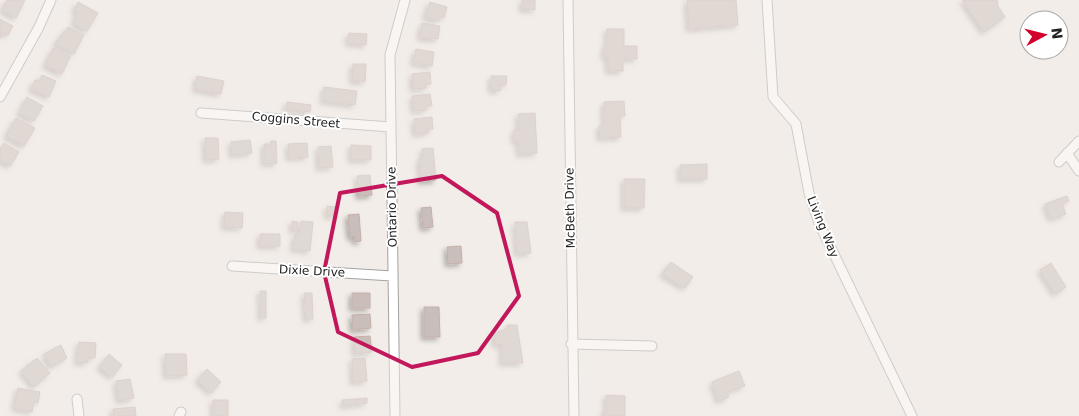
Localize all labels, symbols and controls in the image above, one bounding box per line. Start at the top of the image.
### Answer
north arrow [1019,10,1069,60]
text: N [1048,27,1066,40]
street label: Coggins Street [251,109,341,131]
street label: Ontario Drive [384,167,400,247]
street label: McBeth Drive [562,168,578,248]
street label: Living Way [804,194,842,260]
street label: Dixie Drive [279,262,345,280]

